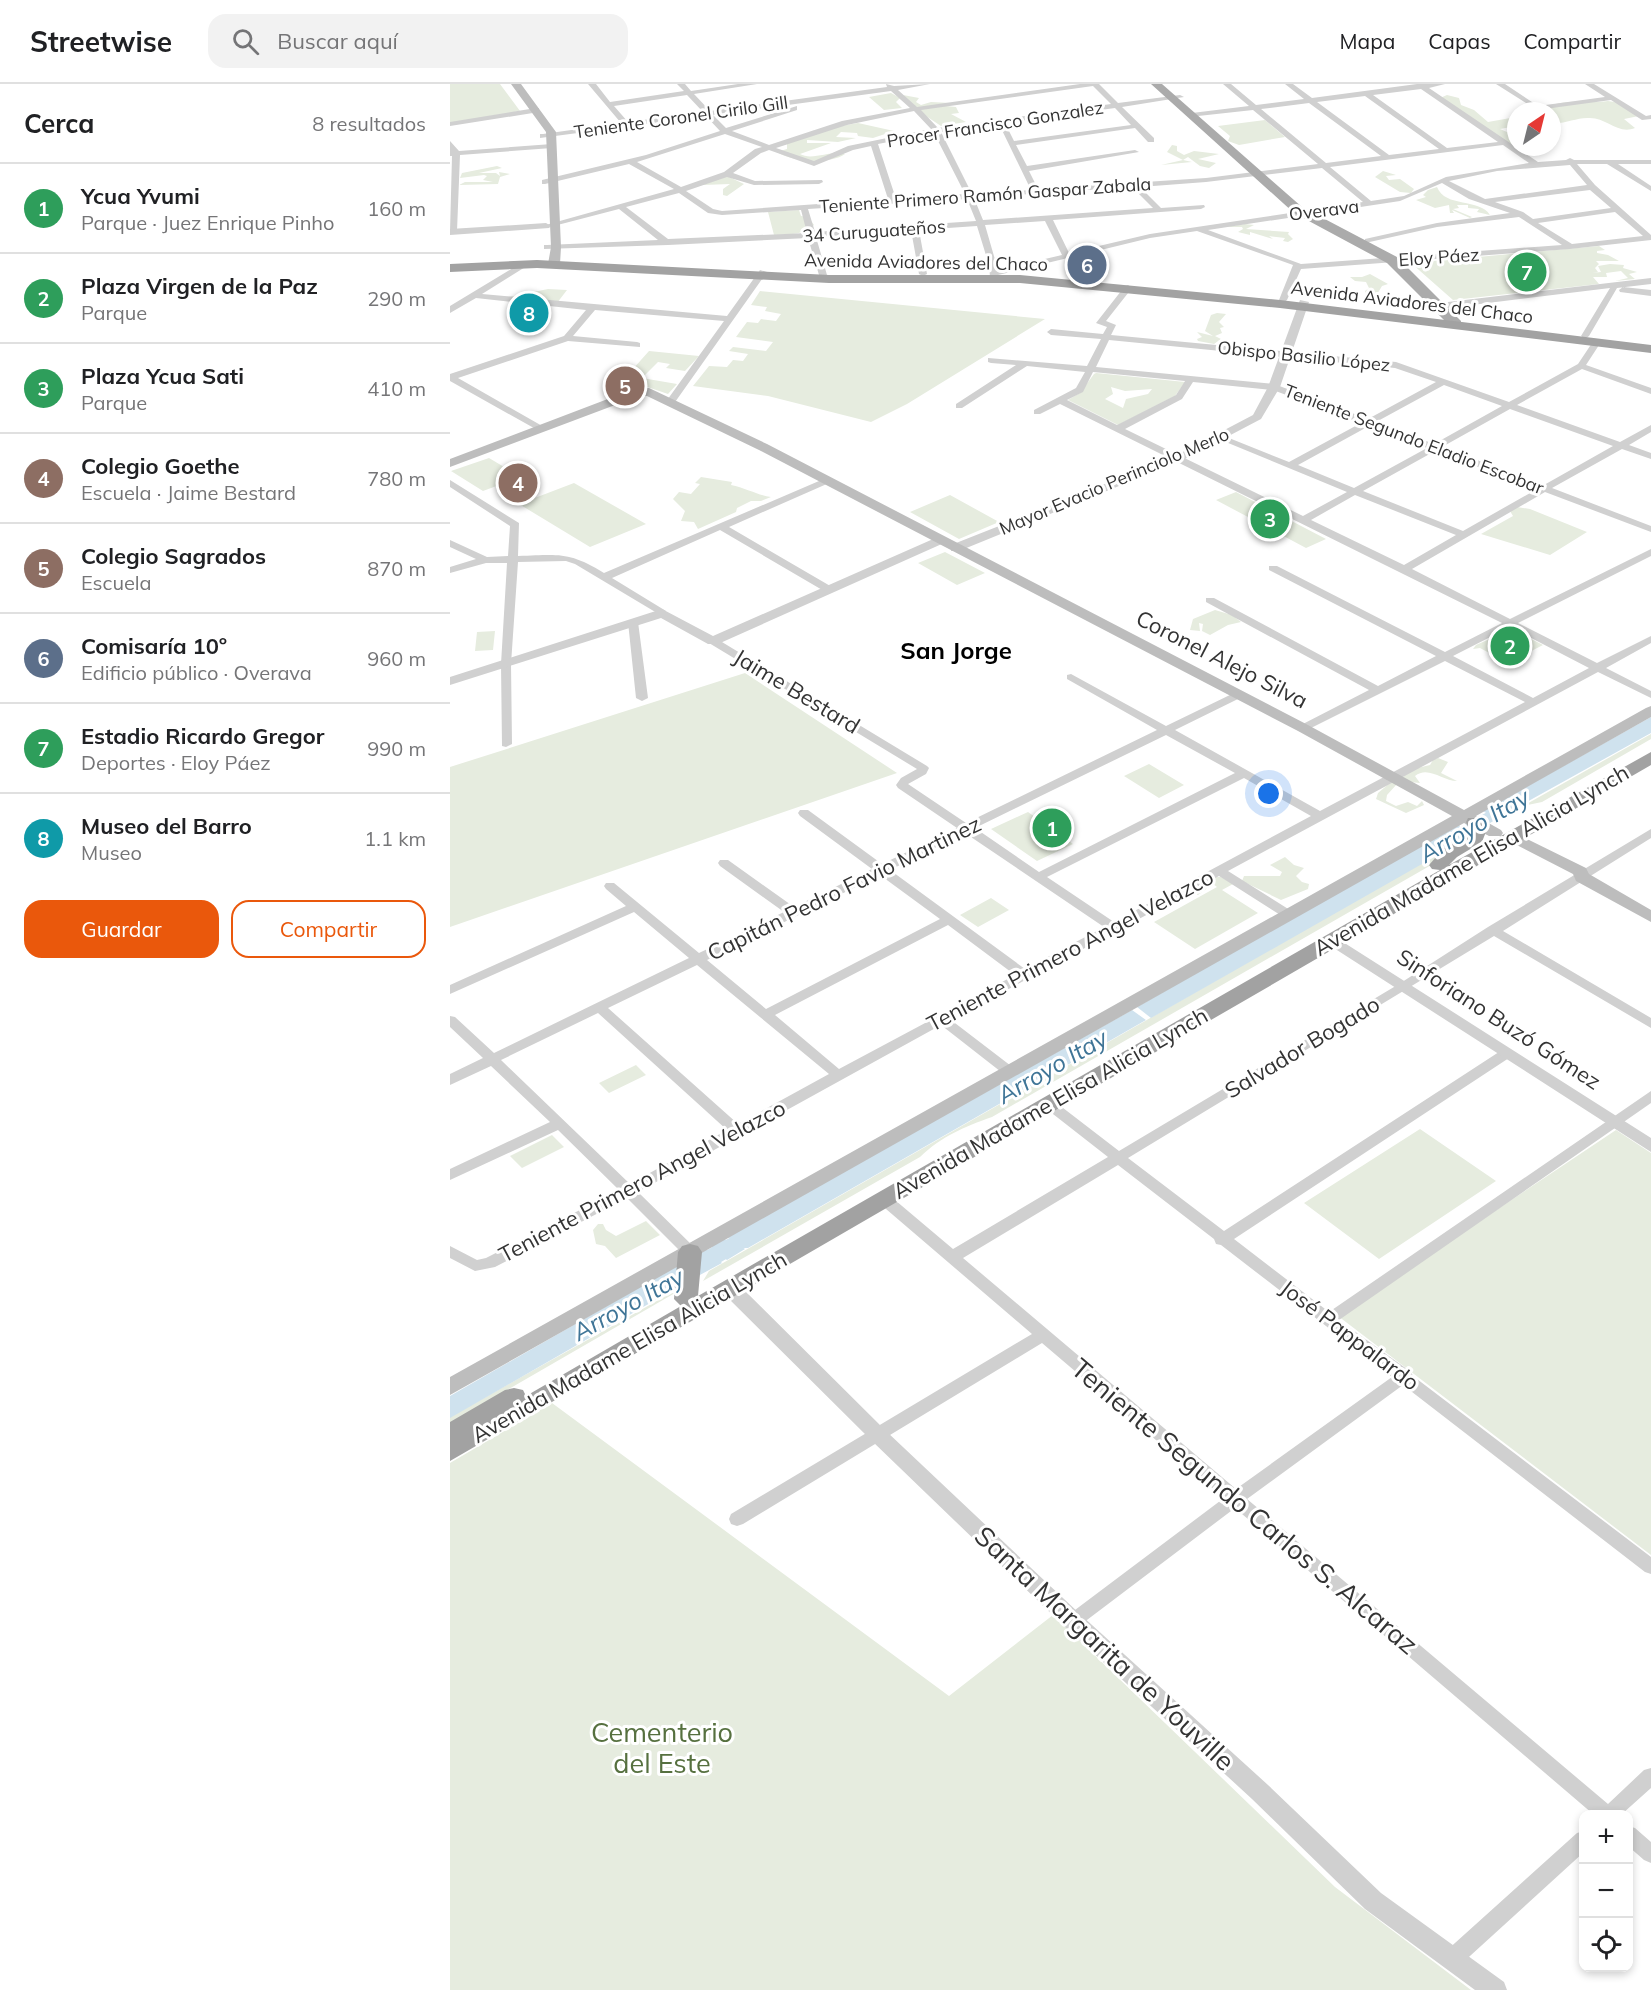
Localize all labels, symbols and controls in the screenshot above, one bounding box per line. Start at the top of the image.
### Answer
search box [208,14,628,68]
text: Streetwise [30,24,172,59]
icon: search [229,25,262,58]
text: Buscar aquí [277,27,398,55]
text: Mapa [1340,28,1395,54]
text: Capas [1428,28,1491,54]
text: Compartir [1524,28,1621,54]
street label: Teniente Coronel Cirilo Gill [573,91,789,143]
street label: Procer Francisco Gonzalez [885,96,1105,152]
north arrow [1507,102,1561,156]
text: Cerca [24,107,94,140]
text: 8 resultados [312,111,426,136]
street label: Teniente Primero Ramón Gaspar Zabala [818,172,1152,218]
text: Ycua Yvumi [81,182,200,210]
street label: Overava [1288,194,1360,226]
text: 1 [38,196,50,221]
text: 160 m [367,196,426,221]
text: Parque · Juez Enrique Pinho [81,210,335,235]
street label: 34 Curuguateños [802,215,946,247]
pin: 6 [1068,242,1106,288]
street label: Eloy Páez [1398,243,1480,271]
street label: Avenida Aviadores del Chaco [804,248,1048,276]
pin: 7 [1508,250,1546,294]
text: Plaza Virgen de la Paz [81,272,318,300]
street label: Avenida Aviadores del Chaco [1290,276,1534,328]
text: 2 [38,286,50,311]
text: 290 m [367,286,426,311]
pin: 8 [510,290,548,336]
text: Parque [81,300,147,325]
street label: Obispo Basilio López [1217,336,1391,376]
text: Plaza Ycua Sati [81,362,244,390]
pin: 5 [606,364,645,408]
text: 3 [38,376,50,401]
text: 410 m [367,376,426,401]
street label: Teniente Segundo Eladio Escobar [1281,379,1547,499]
text: Parque [81,390,147,415]
street label: Mayor Evacio Perinciolo Merlo [996,422,1232,540]
text: Colegio Goethe [81,452,240,480]
pin: 4 [498,460,538,506]
text: 4 [38,466,50,491]
text: 780 m [367,466,426,491]
text: Escuela · Jaime Bestard [81,480,296,505]
pin: 3 [1250,496,1290,542]
text: Colegio Sagrados [81,542,266,570]
text: 5 [38,556,50,581]
text: 870 m [367,556,426,581]
text: Escuela [81,570,152,595]
street label: Coronel Alejo Silva [1132,604,1312,714]
pin: 2 [1490,624,1530,668]
text: Comisaría 10º [81,632,227,660]
district label: San Jorge [900,635,1012,665]
street label: Jaime Bestard [729,642,865,740]
text: 6 [38,646,50,671]
text: 960 m [367,646,426,671]
text: Edificio público · Overava [81,660,312,685]
text: Estadio Ricardo Gregor [81,722,324,750]
text: 7 [38,736,50,761]
text: 990 m [367,736,426,761]
text: Deportes · Eloy Páez [81,750,271,775]
street label: Avenida Madame Elisa Alicia Lynch [1308,758,1634,962]
your location [1254,779,1283,808]
water label: Arroyo Itay [1413,781,1536,869]
pin: 1 [1032,806,1072,850]
street label: Capitán Pedro Favio Martinez [703,809,985,967]
text: Museo del Barro [81,812,252,840]
text: 8 [38,826,50,851]
text: 1.1 km [364,826,426,851]
text: Museo [81,840,142,865]
street label: Teniente Primero Angel Velazco [922,862,1218,1038]
button: Guardar [24,900,219,958]
button: Compartir [231,900,426,958]
street label: Sinforiano Buzó Gómez [1392,943,1606,1095]
street label: Salvador Bogado [1219,990,1385,1104]
street label: Avenida Madame Elisa Alicia Lynch [887,1001,1213,1205]
water label: Arroyo Itay [991,1022,1114,1110]
street label: Teniente Primero Angel Velazco [494,1093,790,1269]
street label: Avenida Madame Elisa Alicia Lynch [466,1245,792,1449]
water label: Arroyo Itay [566,1261,690,1347]
street label: José Pappalardo [1275,1274,1425,1396]
street label: Teniente Segundo Carlos S. Alcaraz [1065,1351,1425,1661]
street label: Santa Margarita de Youville [968,1518,1242,1778]
park label: Cementerio del Este [591,1715,733,1780]
map controls [1579,1810,1633,1972]
button: + [1579,1810,1633,1864]
button: − [1579,1864,1633,1918]
button: locate [1579,1918,1633,1972]

